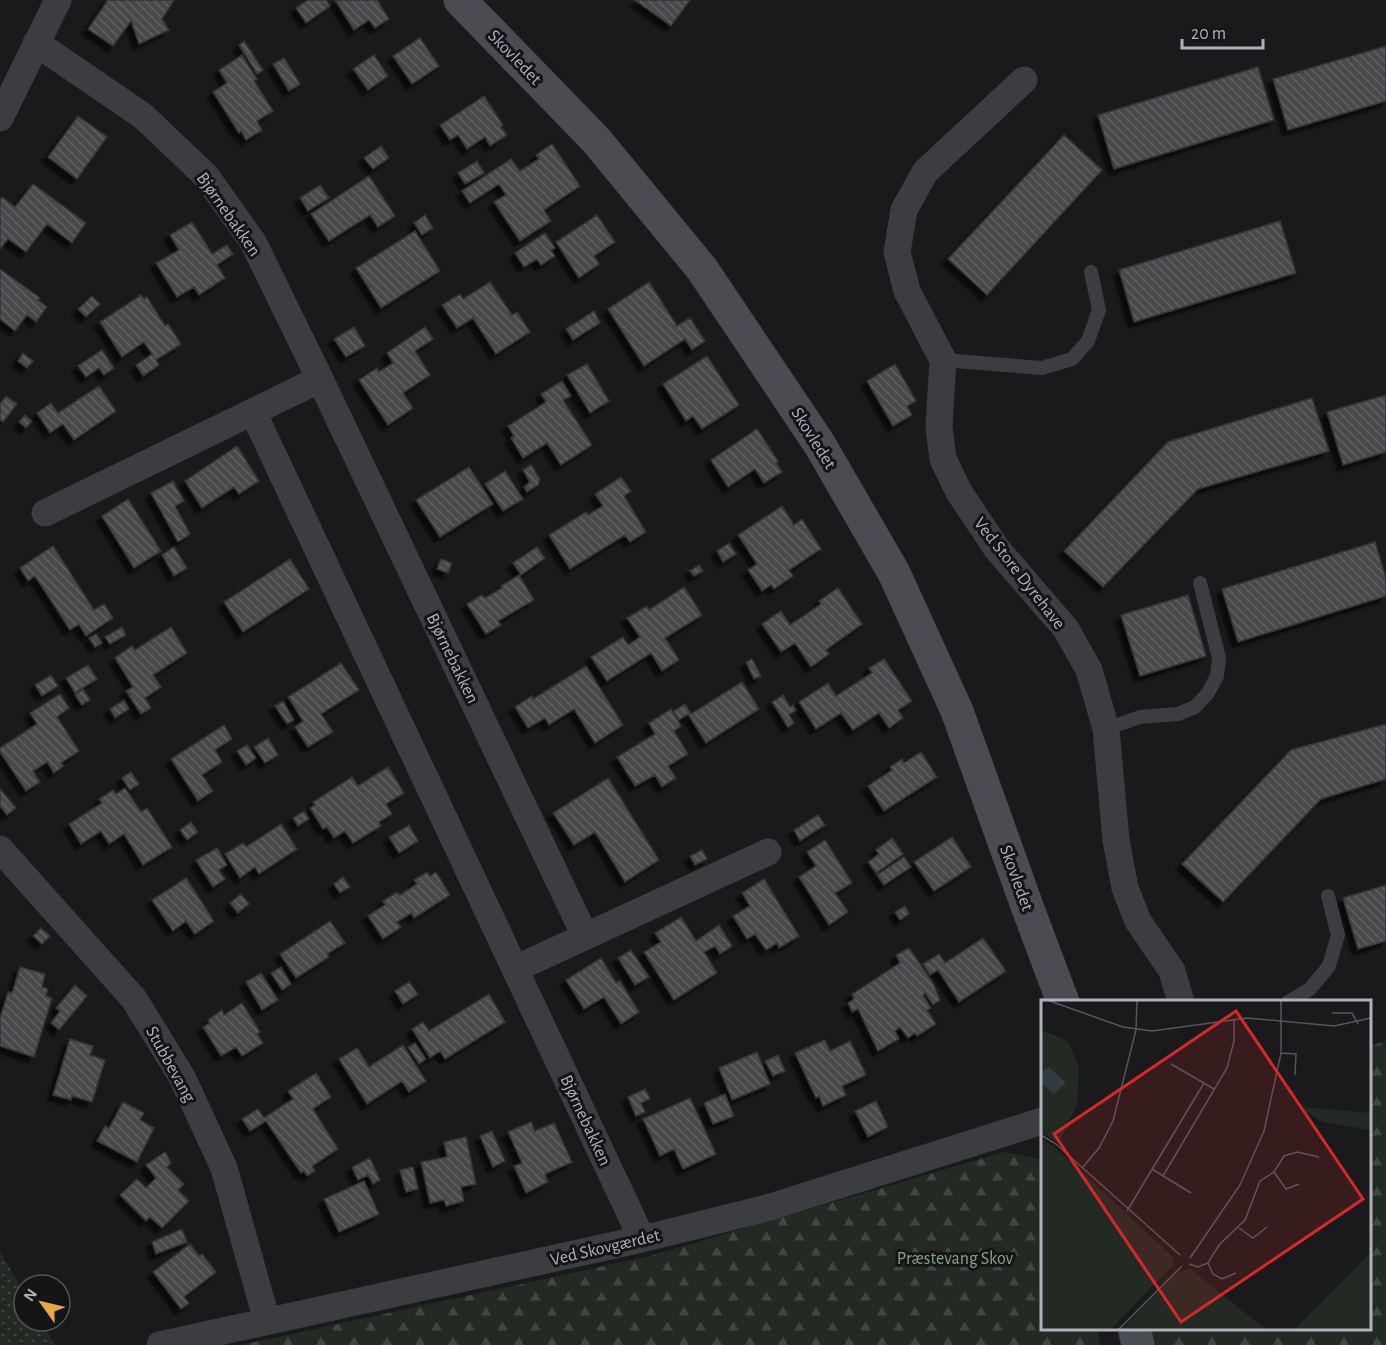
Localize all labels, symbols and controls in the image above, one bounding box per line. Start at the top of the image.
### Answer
scale bar [1182,12,1263,50]
text: 20 m [1191,25,1226,43]
street label: Skovledet [484,27,545,89]
street label: Bjørnebakken [193,169,264,260]
street label: Skovledet [787,405,839,473]
street label: Ved Store Dyrehave [970,514,1068,633]
street label: Bjørnebakken [423,611,482,706]
street label: Skovledet [996,843,1036,914]
inset map [1041,1000,1371,1330]
street label: Stubbevang [142,1023,198,1106]
street label: Bjørnebakken [556,1072,614,1169]
street label: Ved Skovgærdet [549,1227,662,1269]
park label: Præstevang Skov [897,1250,1014,1268]
north arrow [12,1273,72,1333]
text: N [21,1286,40,1304]

